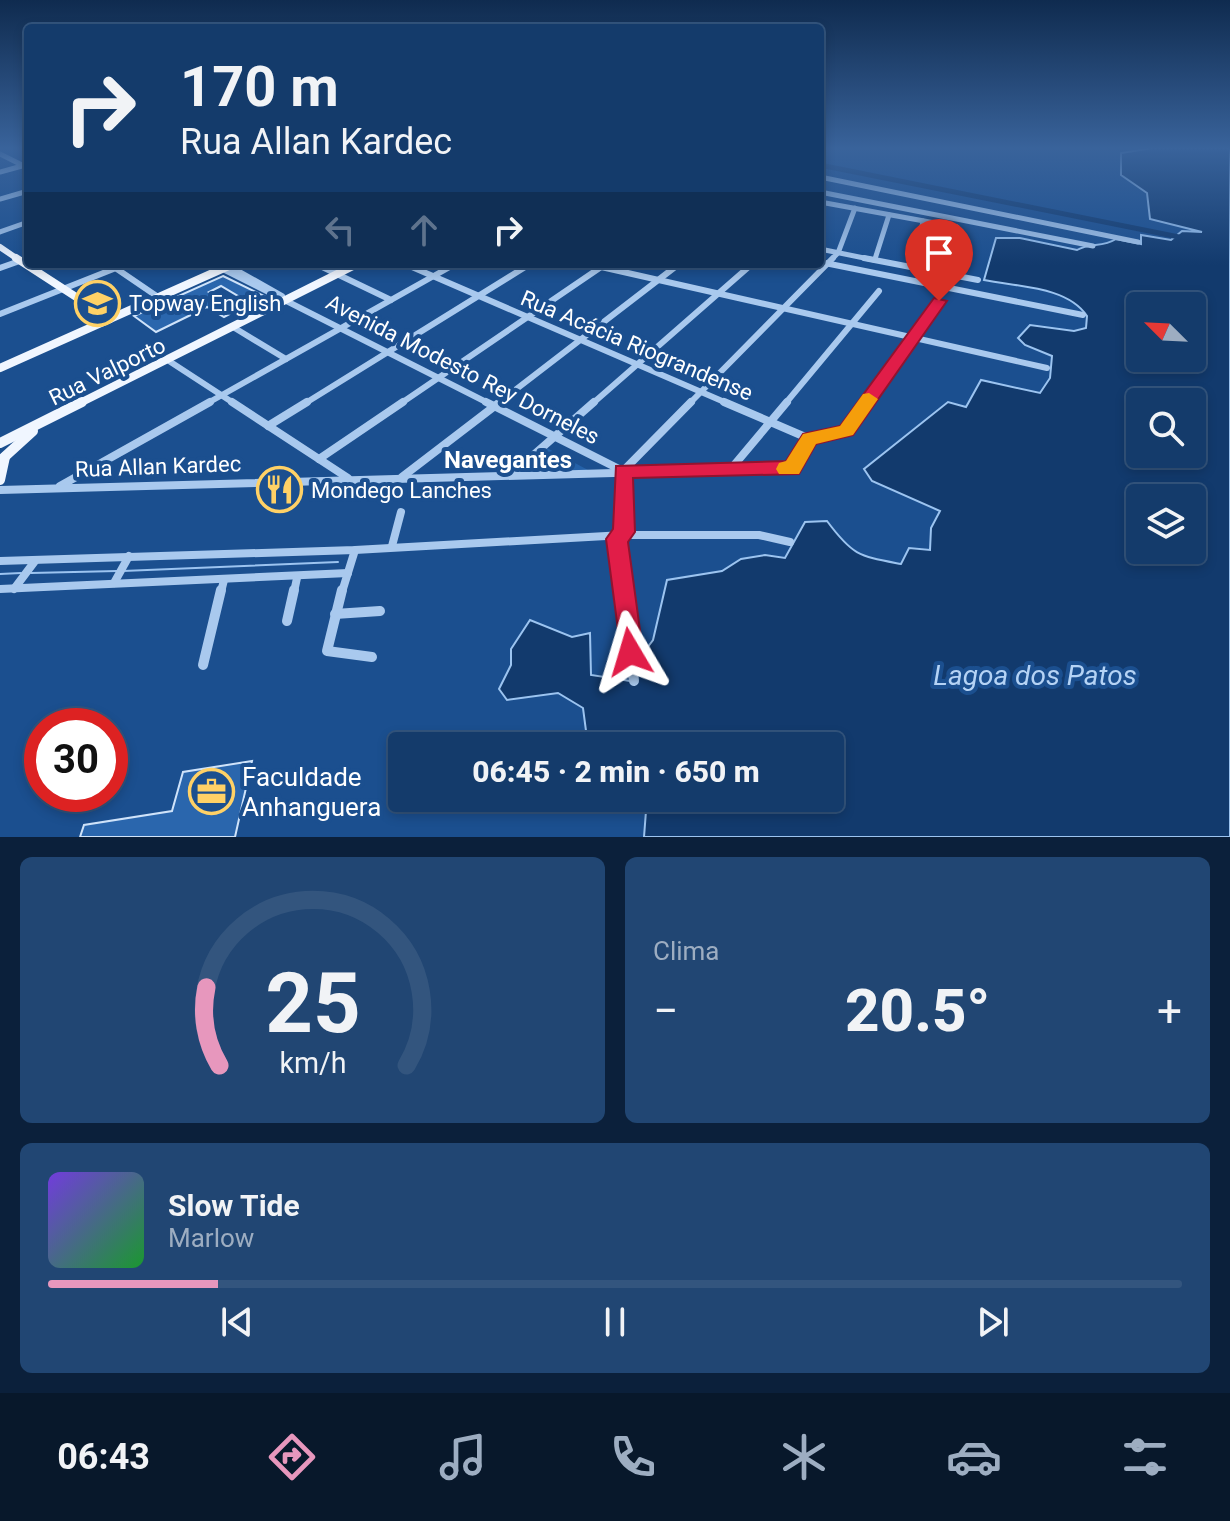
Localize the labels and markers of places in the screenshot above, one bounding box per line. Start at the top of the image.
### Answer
pin [905,219,973,301]
school or university icon: Topway English [74,279,122,327]
place label: Topway English [129,291,281,316]
restaurant icon: Mondego Lanches [256,466,304,514]
place label: Mondego Lanches [311,478,492,503]
place label: Faculdade Anhanguera [242,762,381,822]
office icon: Faculdade Anhanguera [187,768,235,816]

